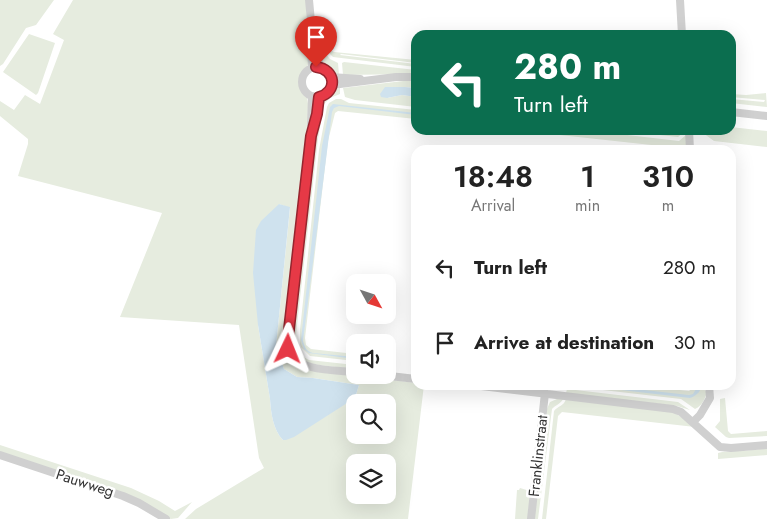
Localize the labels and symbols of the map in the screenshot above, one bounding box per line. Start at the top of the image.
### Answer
pin [295,16,337,67]
north arrow [346,274,396,324]
position arrow [261,322,313,374]
street label: Franklinstraat [523,414,553,498]
street label: Pauwweg [53,463,117,503]

